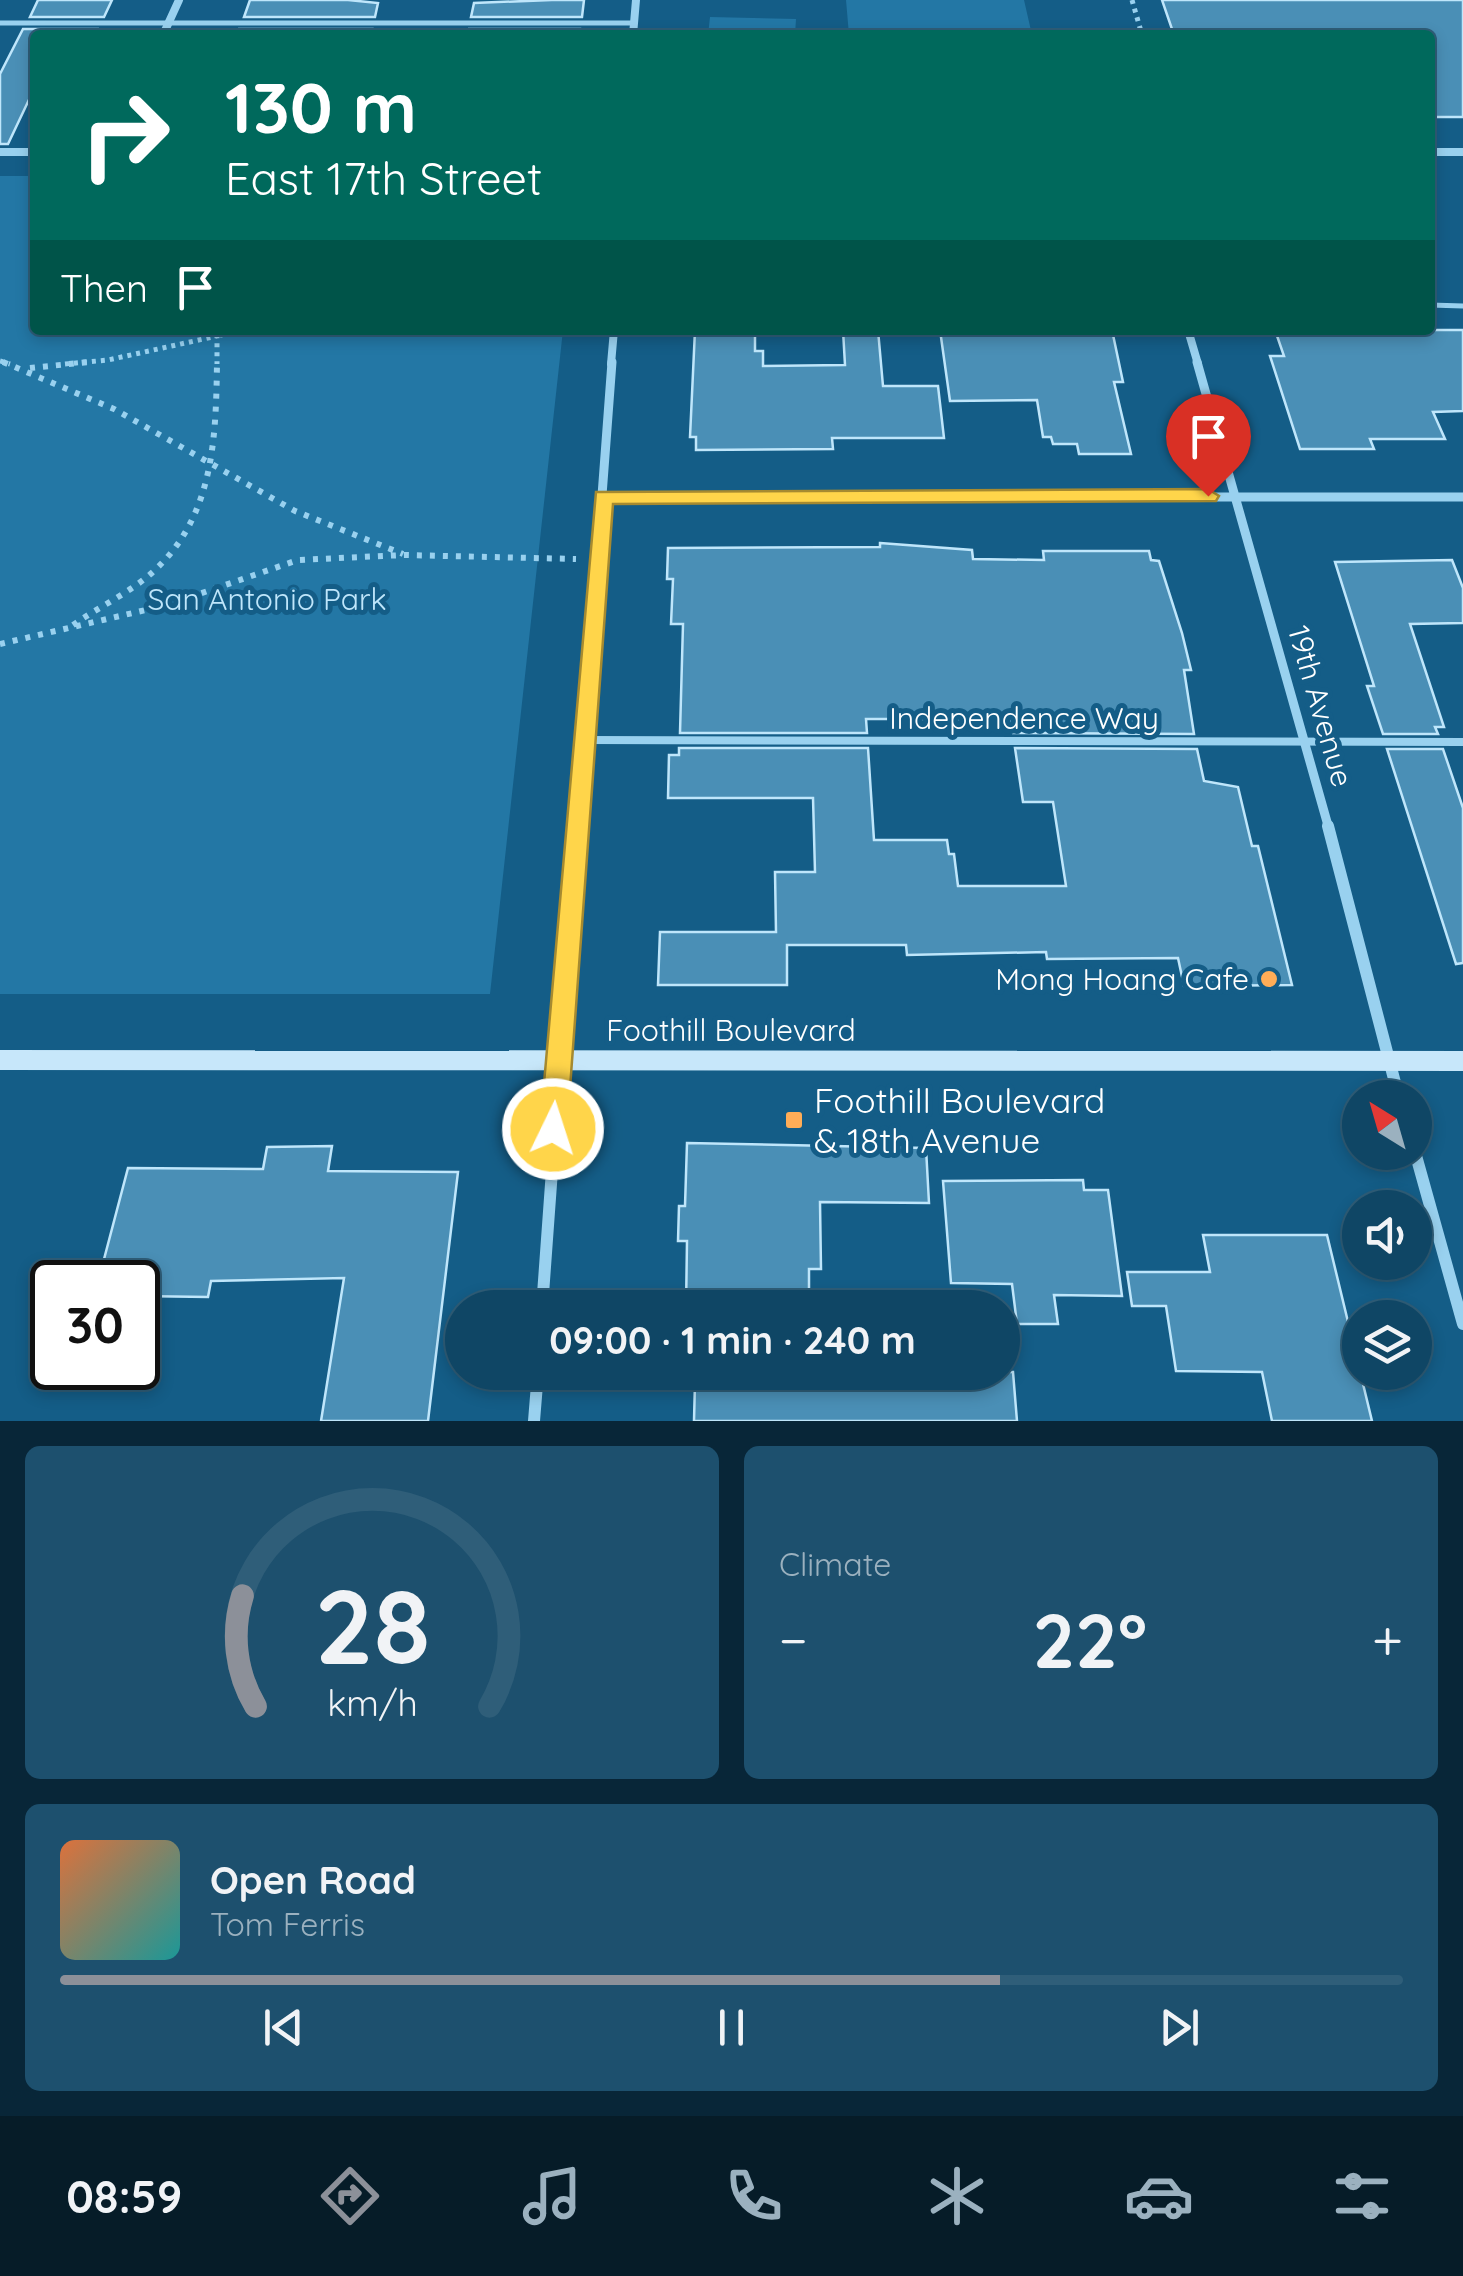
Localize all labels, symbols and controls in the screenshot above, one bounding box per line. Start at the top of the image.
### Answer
text: 130 m [225,63,417,151]
icon: right [60,70,190,200]
text: East 17th Street [225,150,542,206]
icon: arrive [168,260,223,315]
text: Then [60,264,148,312]
pin [1166,394,1251,497]
icon: arrive [1181,409,1236,464]
park label: San Antonio Park [147,580,387,618]
street label: 19th Avenue [1280,621,1362,791]
street label: Independence Way [889,699,1159,737]
place label: Mong Hoang Cafe [995,960,1249,998]
marker: Mong Hoang Cafe [1258,968,1280,990]
street label: Foothill Boulevard [606,1011,856,1049]
position arrow [501,1077,605,1181]
place label: Foothill Boulevard & 18th Avenue [814,1078,1105,1162]
north arrow [1342,1080,1432,1170]
map controls [1342,1080,1432,1390]
marker: Foothill Boulevard & 18th Avenue [783,1109,805,1131]
button: sound [1342,1190,1432,1280]
speed limit sign: 30 [30,1260,160,1390]
button: layers [1342,1300,1432,1390]
text: 09:00 · 1 min · 240 m [549,1316,916,1364]
text: Climate [779,1544,891,1584]
text: 28 [314,1560,430,1690]
text: 22° [1032,1593,1147,1687]
text: − [779,1605,808,1674]
text: + [1372,1605,1403,1674]
text: km/h [327,1680,417,1725]
text: Open Road [210,1856,416,1904]
text: Tom Ferris [210,1904,365,1944]
icon: previous [256,2000,311,2055]
icon: pause [704,2000,759,2055]
icon: next [1152,2000,1207,2055]
icon: directions [315,2161,385,2231]
icon: music [517,2161,587,2231]
icon: phone [719,2161,789,2231]
icon: climate [922,2161,992,2231]
icon: car [1124,2161,1194,2231]
icon: filters [1327,2161,1397,2231]
text: 08:59 [66,2168,182,2224]

